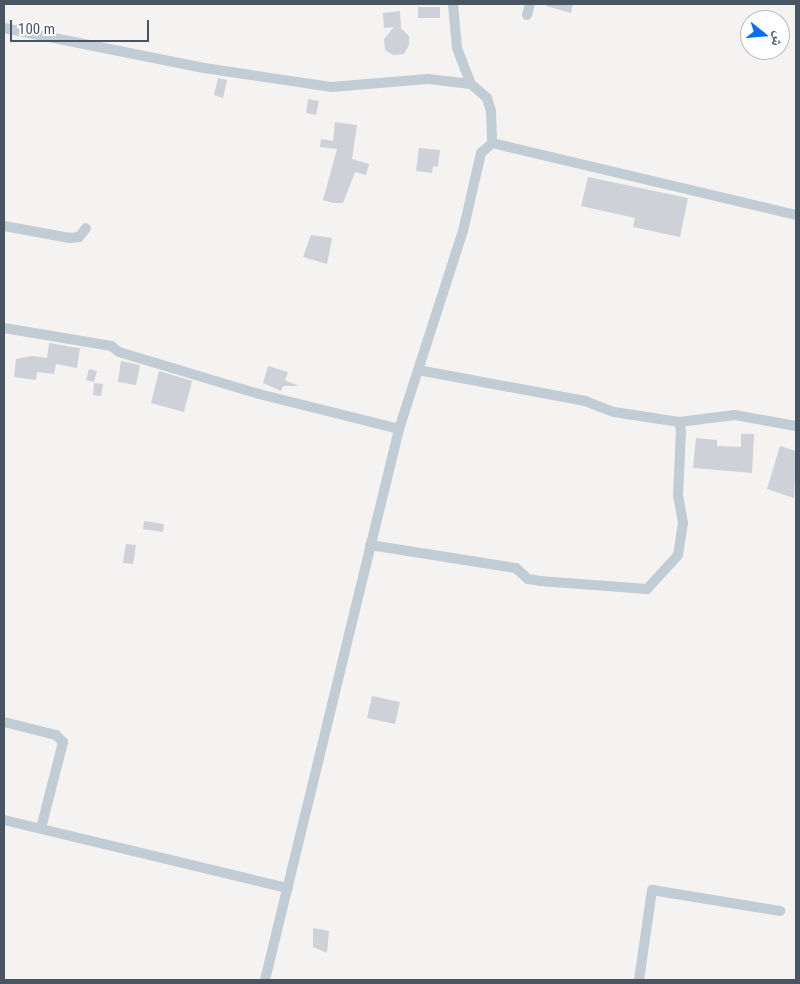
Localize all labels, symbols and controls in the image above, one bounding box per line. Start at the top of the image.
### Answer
scale bar [12,10,151,42]
north arrow [740,10,790,60]
text: 100 m [18,20,55,38]
text: ش [769,30,788,49]

